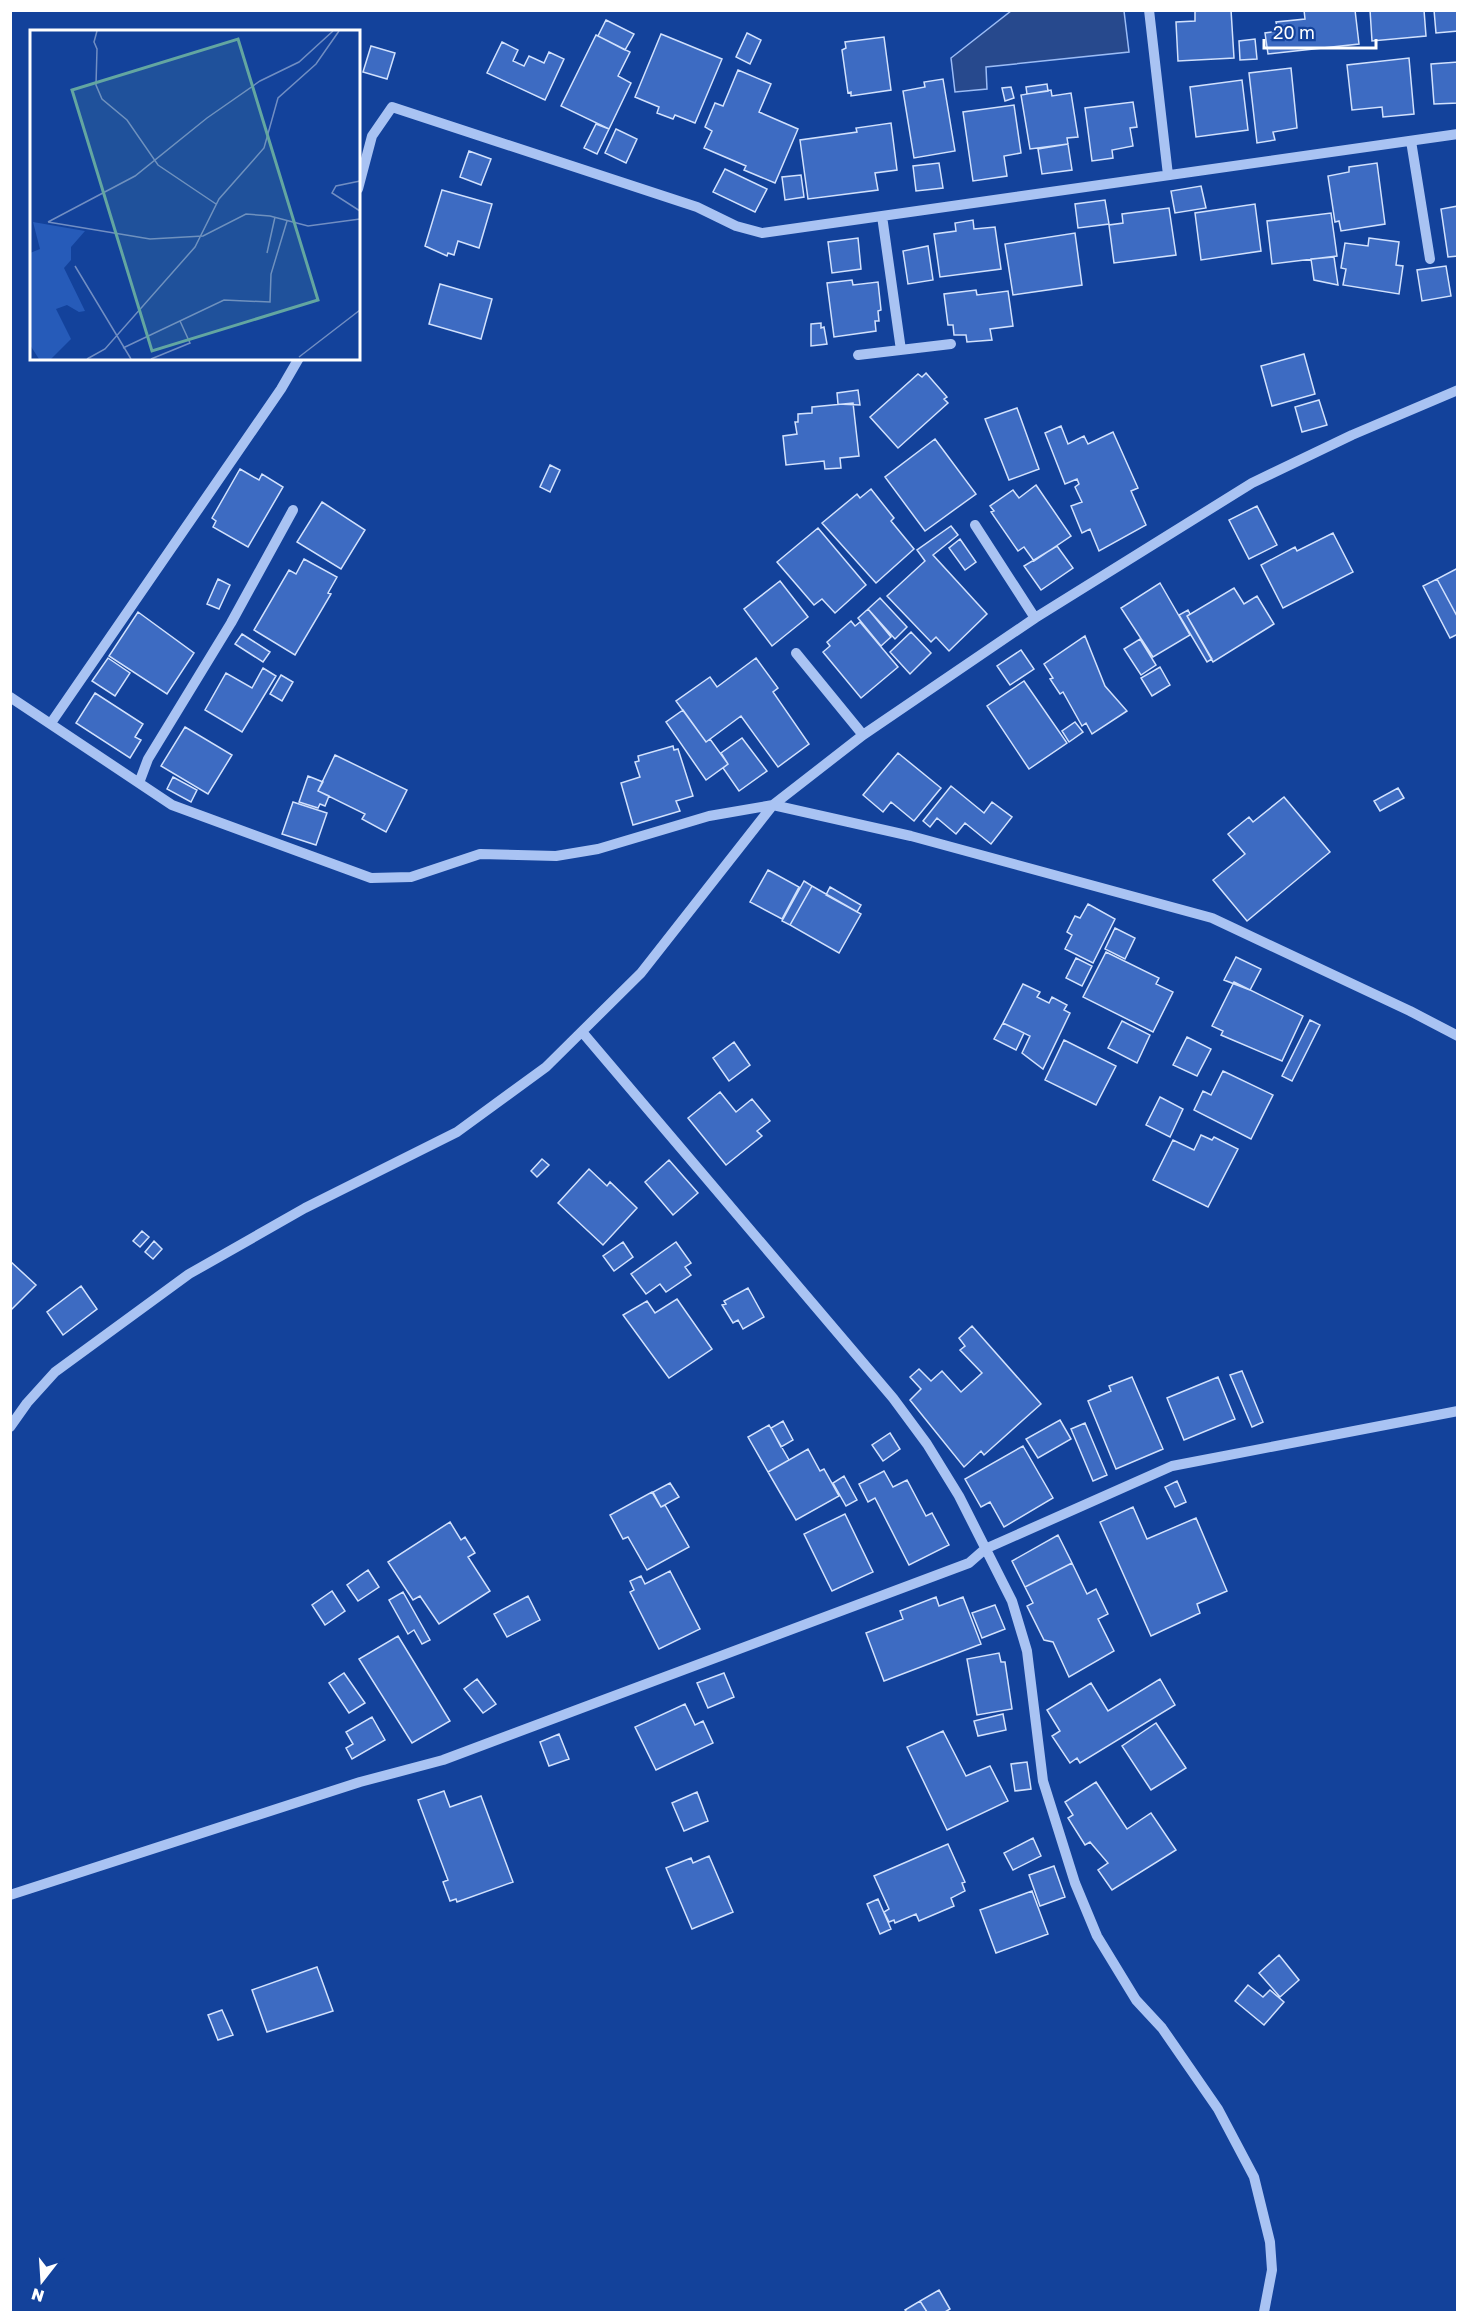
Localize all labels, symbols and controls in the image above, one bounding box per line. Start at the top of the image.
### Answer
scale bar [1264,12,1376,50]
text: 20 m [1273,21,1315,43]
inset map [30,30,360,360]
north arrow [12,2251,72,2311]
text: N [29,2284,46,2307]

